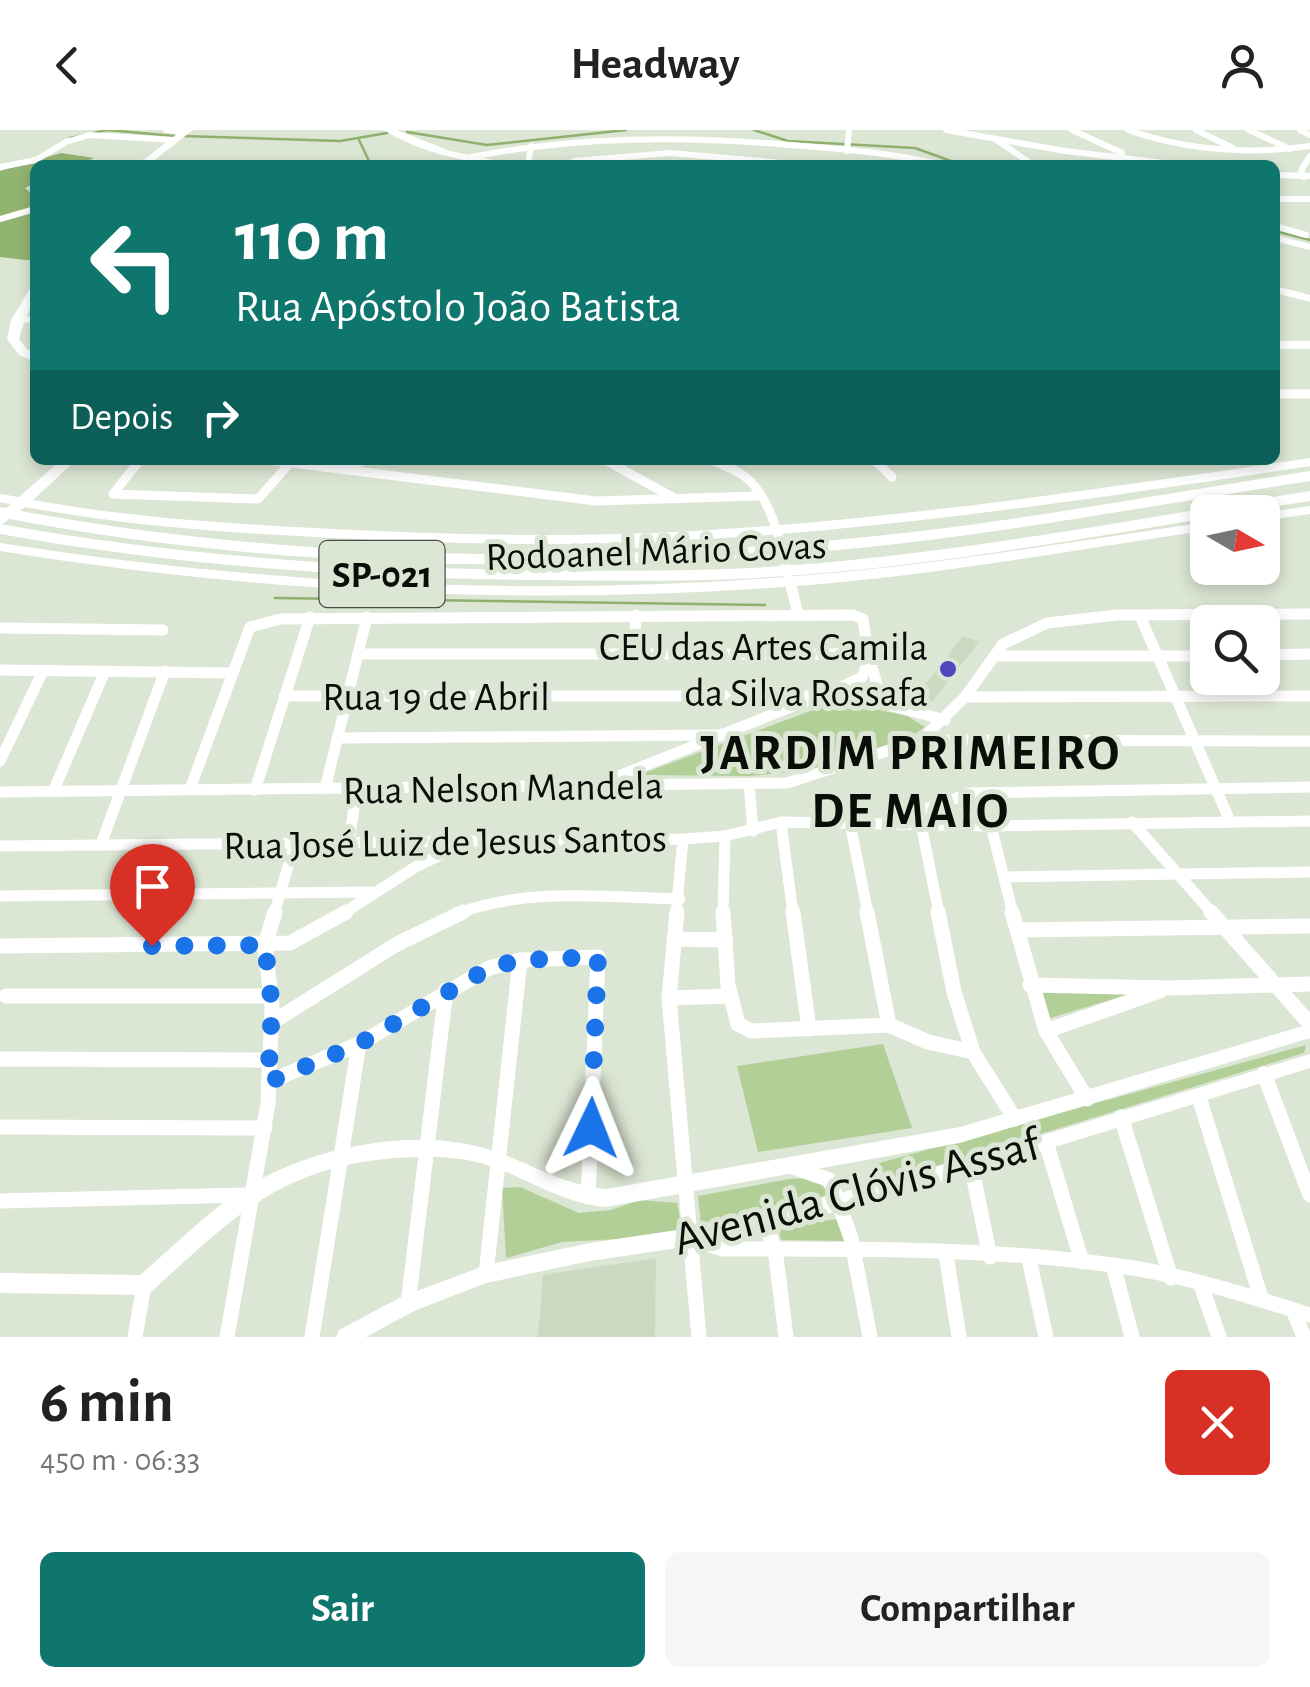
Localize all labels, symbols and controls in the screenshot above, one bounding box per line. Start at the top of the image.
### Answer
icon: back [40,38,95,93]
icon: person [1215,38,1270,93]
text: Headway [570,42,740,87]
icon: left [70,200,200,330]
text: 110 m [235,203,389,273]
text: Rua Apóstolo João Batista [235,285,681,330]
icon: right [193,390,248,445]
text: Depois [70,399,173,437]
north arrow [1190,495,1280,585]
map controls [1190,495,1280,695]
street label: Rodoanel Mário Covas [485,526,827,578]
road number: SP-021 [320,541,444,607]
button: search [1190,605,1280,695]
place label: CEU das Artes Camila da Silva Rossafa [599,628,928,714]
marker: CEU das Artes Camila da Silva Rossafa [937,658,959,680]
street label: Rua 19 de Abril [322,678,550,718]
district label: JARDIM PRIMEIRO DE MAIO [700,729,1122,837]
street label: Rua Nelson Mandela [343,766,664,812]
street label: Rua José Luiz de Jesus Santos [223,819,667,867]
pin [110,844,195,947]
icon: arrive [125,859,180,914]
position arrow [539,1076,643,1180]
street label: Avenida Clóvis Assaf [669,1120,1047,1265]
button: close [1165,1370,1270,1475]
text: 6 min [40,1373,174,1433]
text: 450 m · 06:33 [40,1444,200,1476]
button: Sair [40,1552,645,1667]
button: Compartilhar [665,1552,1270,1667]

